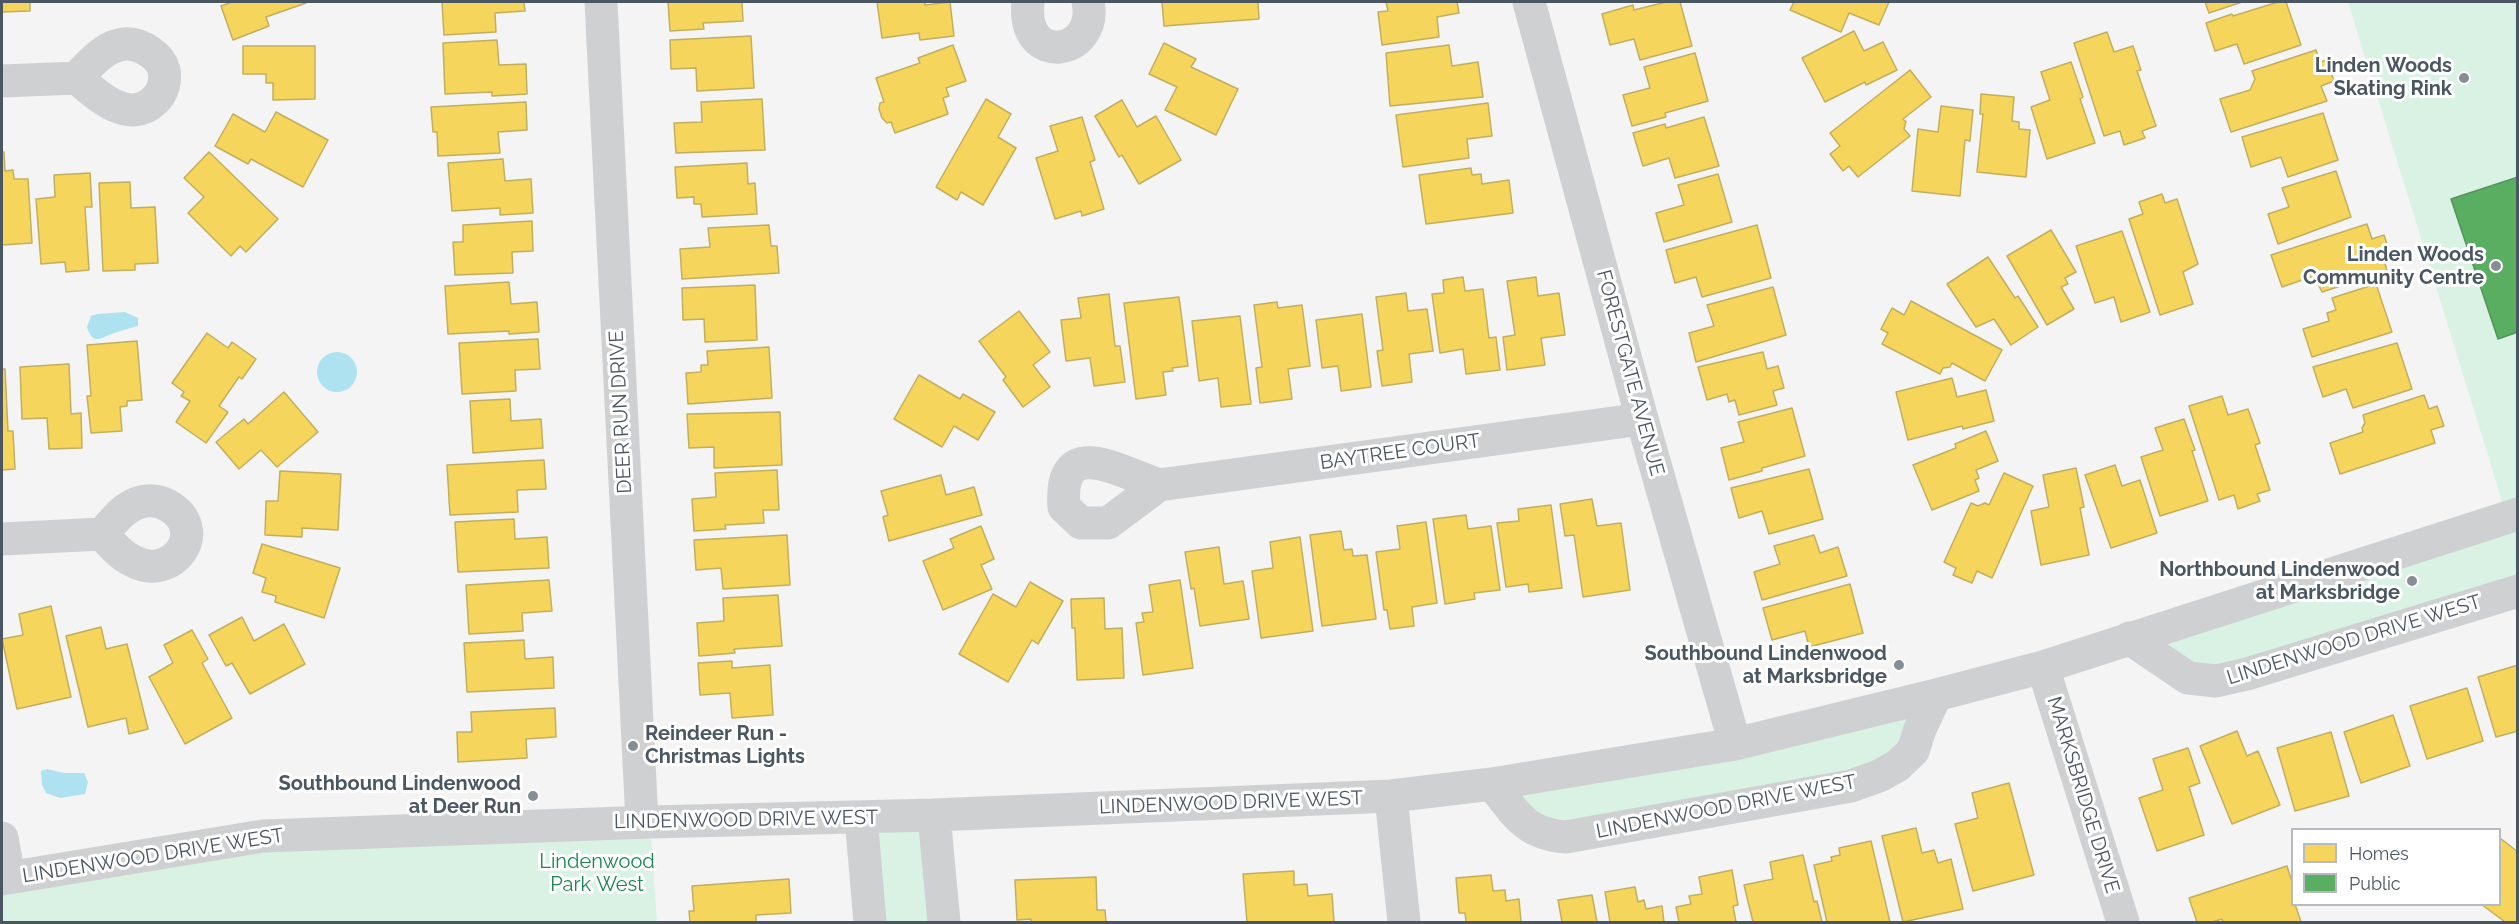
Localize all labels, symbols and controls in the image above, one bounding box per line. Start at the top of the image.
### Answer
place label: Linden Woods Skating Rink [2315,54,2452,101]
marker: Linden Woods Skating Rink [2457,71,2471,85]
place label: Linden Woods Community Centre [2303,243,2484,290]
marker: Linden Woods Community Centre [2489,259,2503,273]
street label: FORESTGATE AVENUE [1591,267,1669,479]
street label: DEER RUN DRIVE [605,330,637,494]
street label: BAYTREE COURT [1318,429,1482,475]
place label: Northbound Lindenwood at Marksbridge [2159,558,2400,605]
marker: Northbound Lindenwood at Marksbridge [2405,574,2419,588]
street label: LINDENWOOD DRIVE WEST [2224,590,2484,690]
place label: Southbound Lindenwood at Marksbridge [1644,642,1887,689]
marker: Southbound Lindenwood at Marksbridge [1892,658,1906,672]
street label: MARKSBRIDGE DRIVE [2042,694,2124,896]
place label: Reindeer Run - Christmas Lights [645,722,805,769]
marker: Reindeer Run - Christmas Lights [626,739,640,753]
street label: LINDENWOOD DRIVE WEST [1594,770,1858,844]
place label: Southbound Lindenwood at Deer Run [278,772,521,819]
street label: LINDENWOOD DRIVE WEST [1099,786,1363,820]
marker: Southbound Lindenwood at Deer Run [526,789,540,803]
street label: LINDENWOOD DRIVE WEST [614,806,878,834]
street label: LINDENWOOD DRIVE WEST [21,823,285,889]
legend [2291,828,2501,906]
text: Homes [2349,843,2409,864]
park label: Lindenwood Park West [539,850,655,897]
text: Public [2349,873,2401,894]

